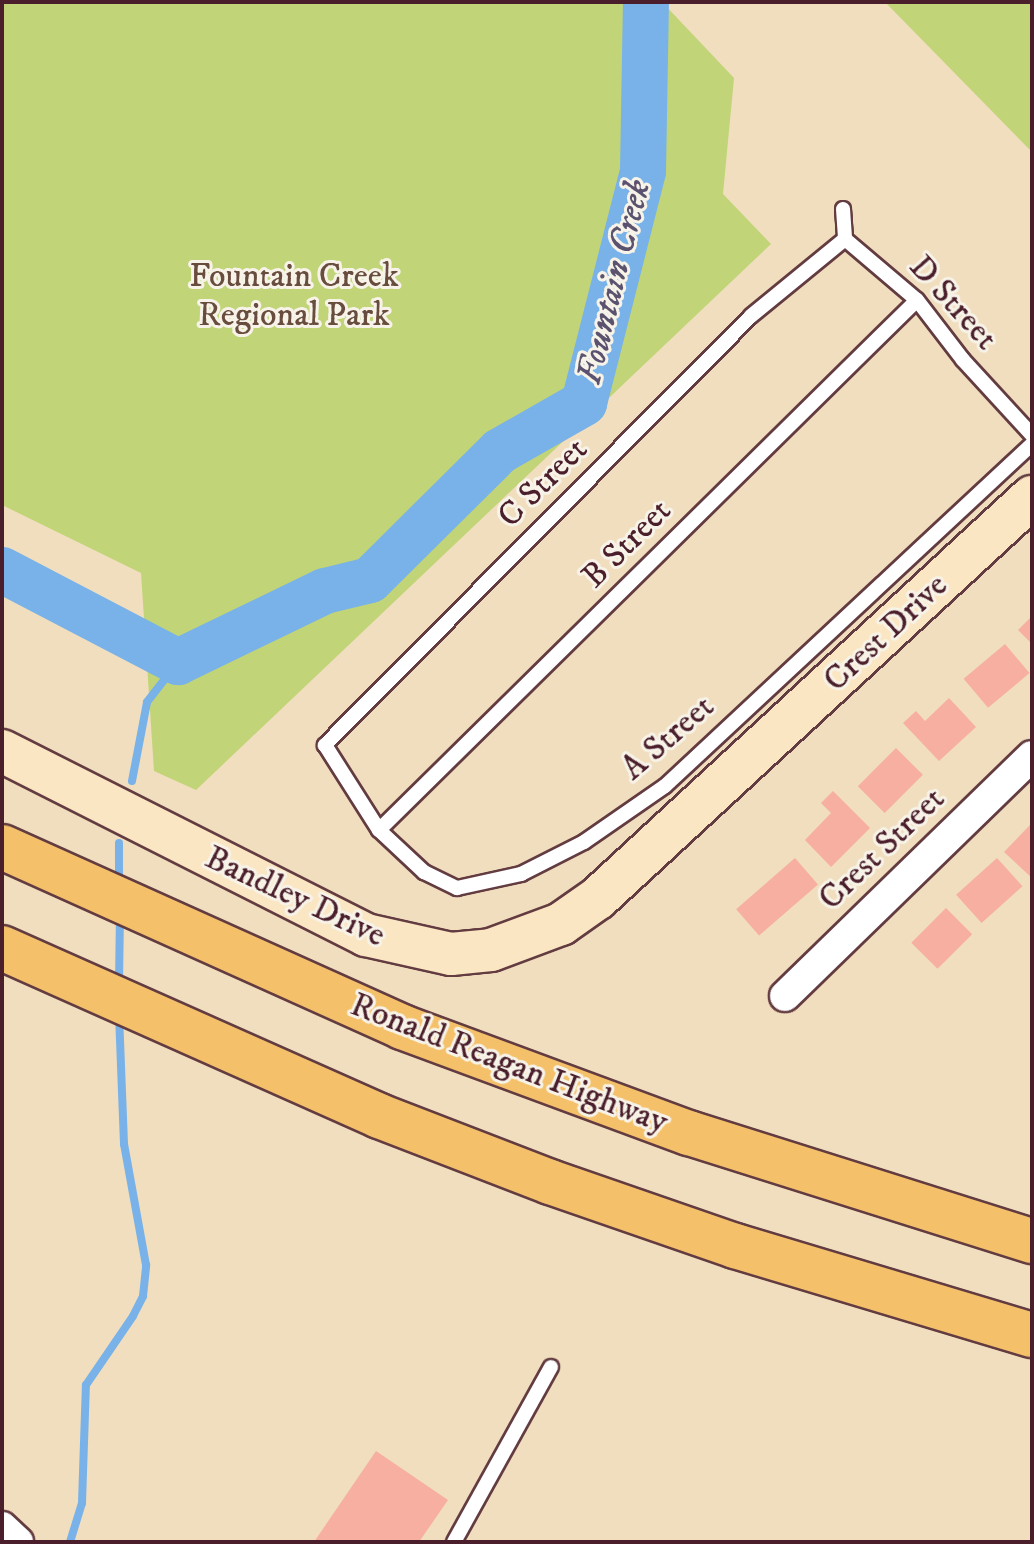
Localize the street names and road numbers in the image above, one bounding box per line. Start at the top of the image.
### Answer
street label: D Street [900,247,1006,359]
street label: C Street [490,430,596,536]
street label: B Street [574,491,680,597]
street label: Crest Drive [816,565,956,701]
street label: A Street [613,687,723,789]
street label: Crest Street [811,779,953,919]
street label: Bandley Drive [199,838,391,956]
street label: Ronald Reagan Highway [345,985,673,1143]

